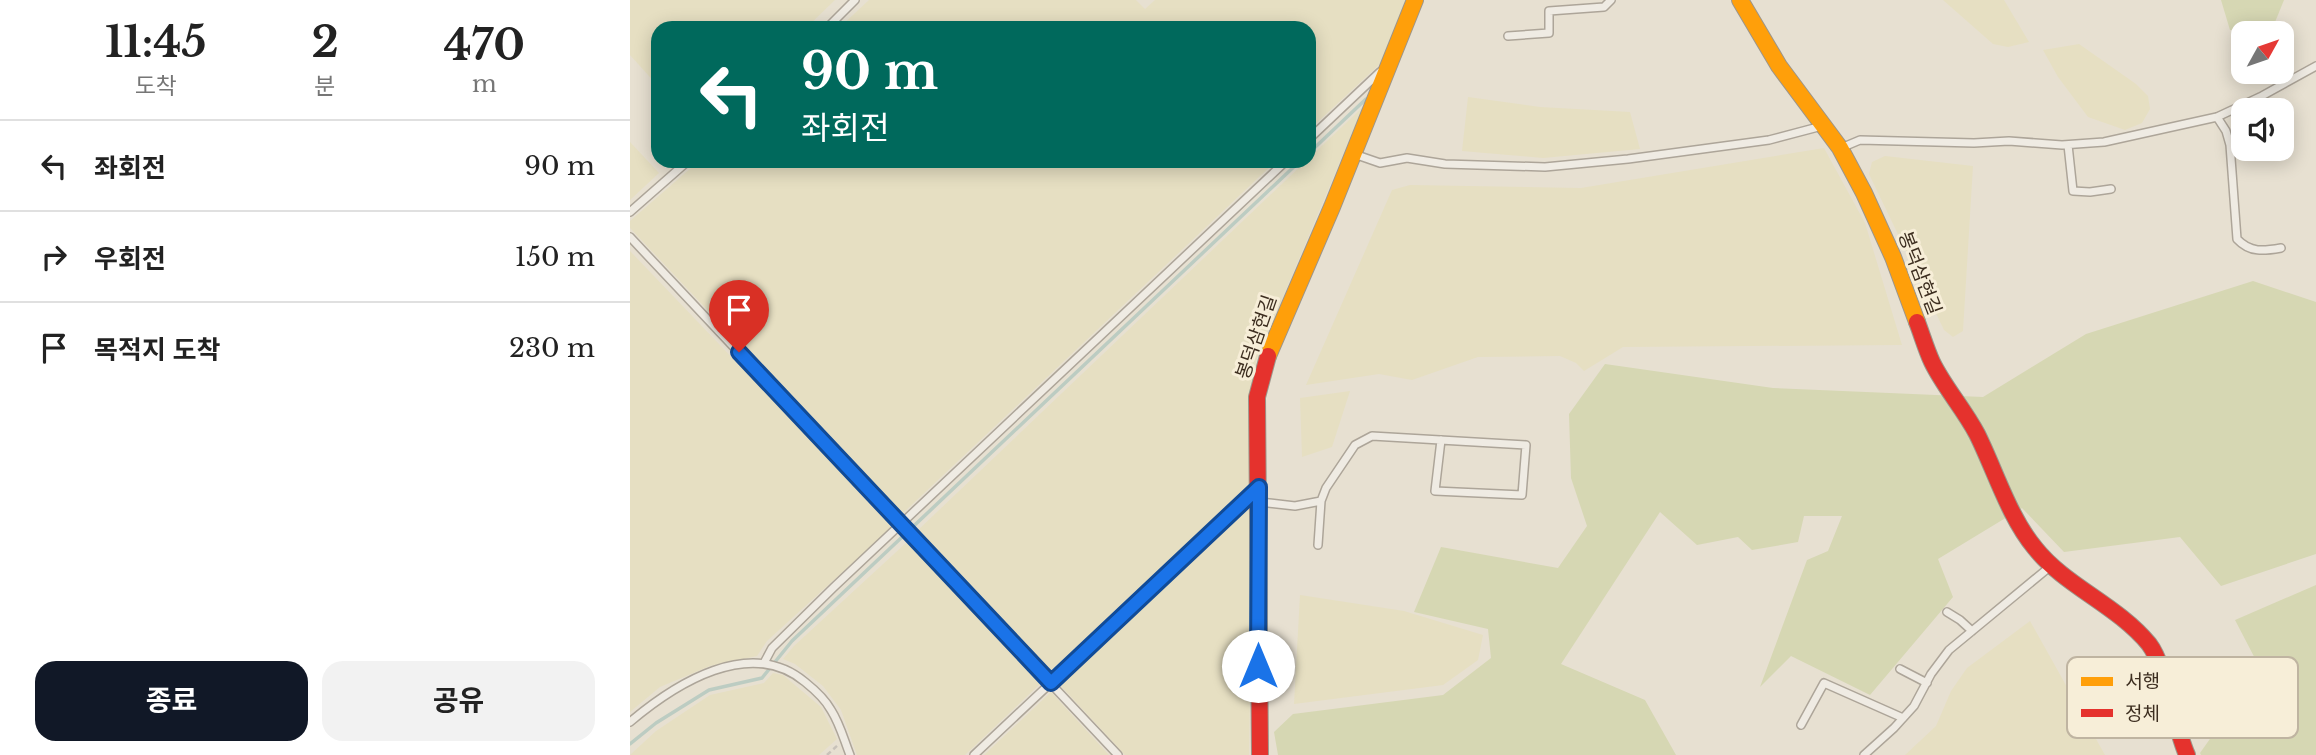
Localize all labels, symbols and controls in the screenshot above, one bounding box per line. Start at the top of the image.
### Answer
text: 11:45 [105,16,206,68]
text: 2 [311,16,339,68]
text: 470 [444,19,525,71]
north arrow [2231,21,2294,84]
map controls [2231,21,2294,161]
text: 90 m [801,41,938,102]
icon: left [686,49,777,140]
text: m [472,70,497,98]
text: 도착 [135,72,177,100]
text: 분 [314,72,336,100]
button: sound [2231,98,2294,161]
text: 좌회전 [801,108,889,148]
icon: left [35,147,73,185]
text: 90 m [524,150,595,182]
text: 좌회전 [94,152,166,184]
street label: 봉덕삼현길 [1894,228,1946,318]
icon: right [35,238,73,276]
text: 150 m [515,241,595,273]
text: 우회전 [94,243,166,275]
pin [709,280,769,352]
icon: arrive [720,291,758,329]
street label: 봉덕삼현길 [1231,292,1281,382]
icon: arrive [35,329,73,367]
text: 230 m [509,332,595,364]
text: 목적지 도착 [94,334,221,366]
position arrow [1221,629,1295,703]
legend [2067,657,2298,738]
button: 종료 [35,661,308,741]
button: 공유 [322,661,595,741]
text: 서행 [2125,670,2160,693]
text: 정체 [2125,702,2160,725]

